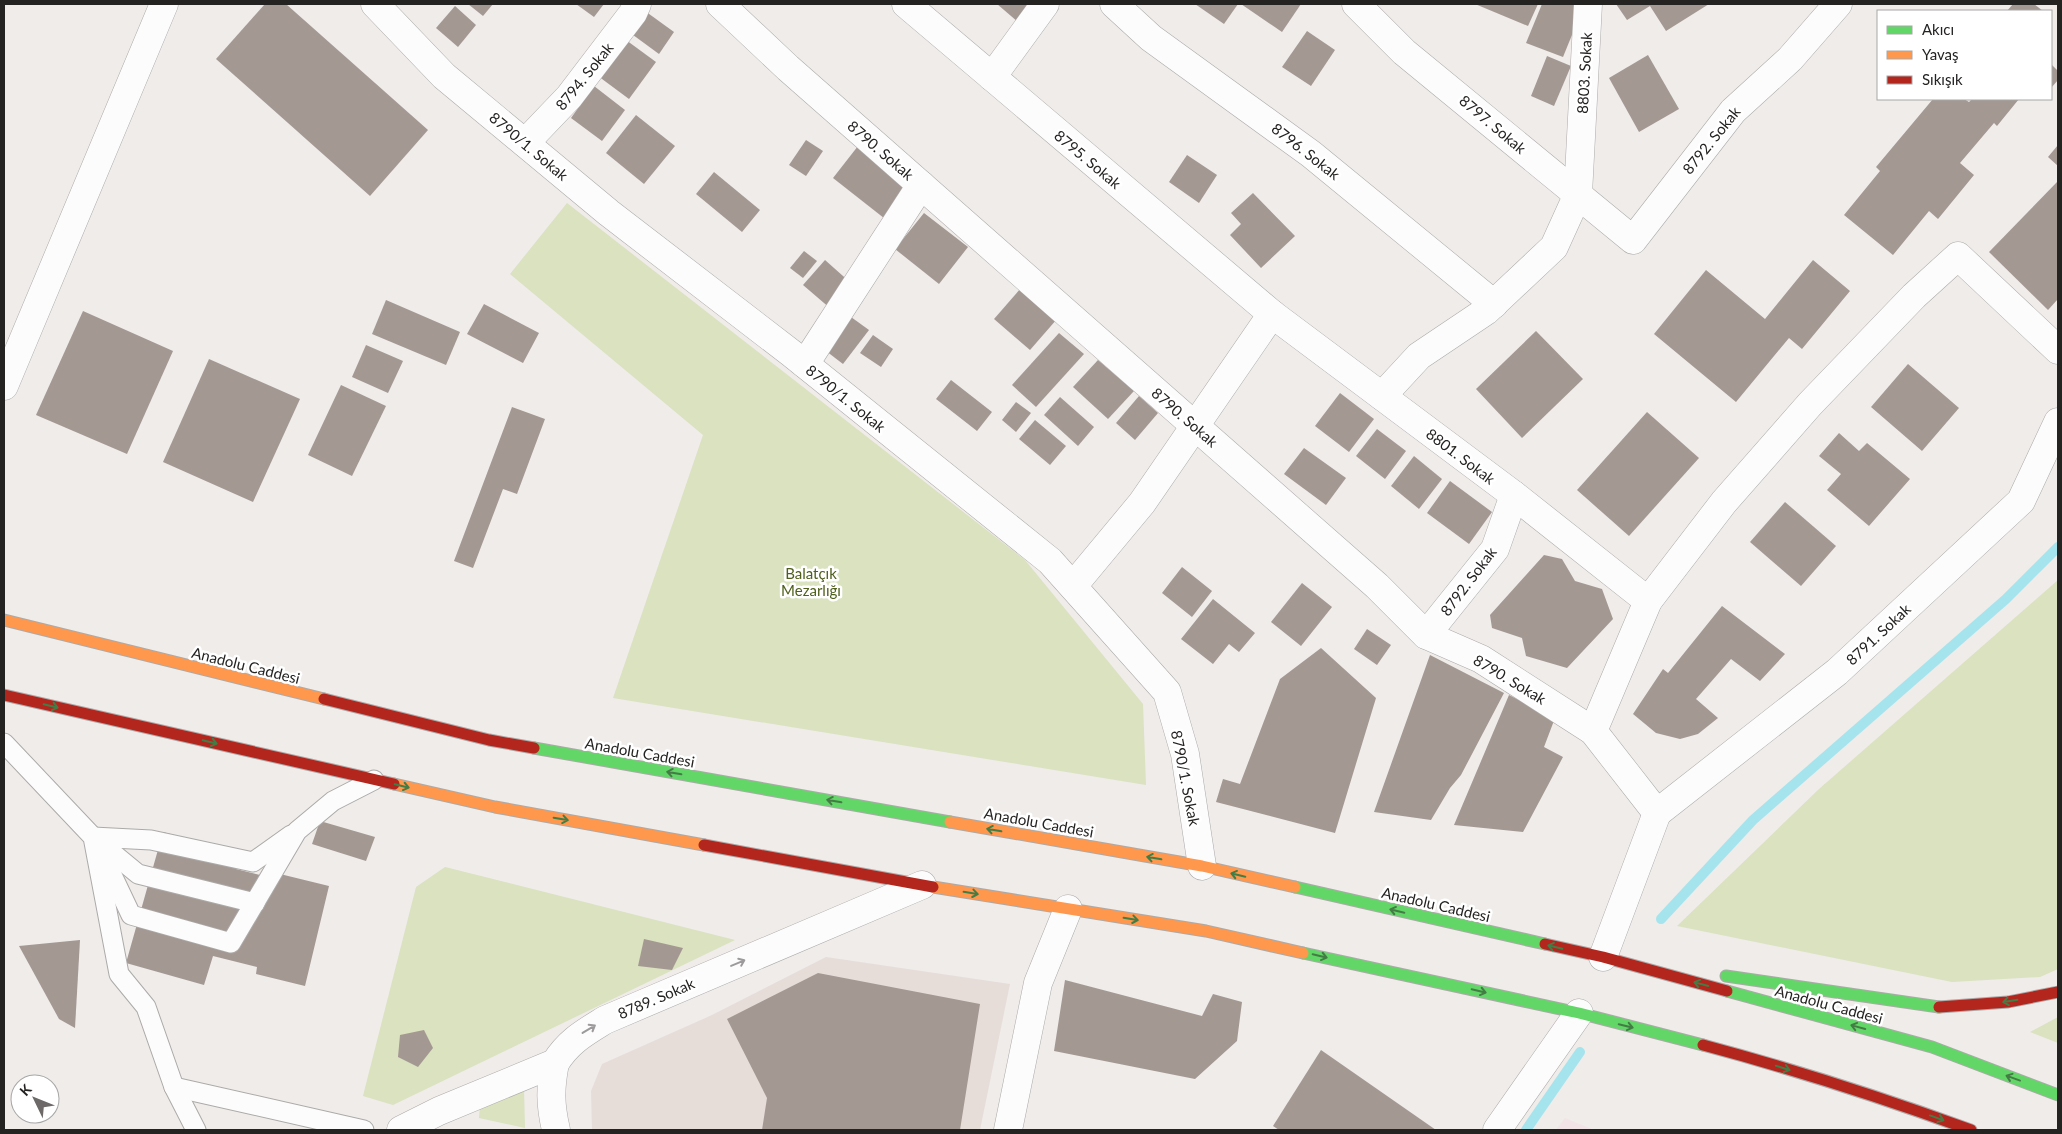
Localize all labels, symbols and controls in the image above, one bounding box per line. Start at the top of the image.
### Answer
legend [1877,10,2052,100]
text: Akıcı [1922,20,1954,38]
street label: 8803. Sokak [1573,31,1595,114]
street label: 8794. Sokak [551,38,617,113]
text: Yavaş [1922,45,1959,63]
text: Sıkışık [1922,70,1963,88]
street label: 8797. Sokak [1456,91,1530,157]
street label: 8792. Sokak [1678,102,1744,177]
street label: 8790/1. Sokak [486,108,572,184]
street label: 8790. Sokak [844,116,918,184]
street label: 8796. Sokak [1268,119,1344,183]
street label: 8795. Sokak [1051,126,1125,192]
street label: 8790/1. Sokak [803,360,890,436]
street label: 8790. Sokak [1148,383,1222,451]
street label: 8801. Sokak [1423,424,1499,488]
street label: 8792. Sokak [1436,543,1500,619]
park label: Balatçık Mezarlığı [781,564,841,599]
street label: 8791. Sokak [1842,599,1914,668]
street label: Anadolu Caddesi [190,643,302,687]
street label: 8790. Sokak [1470,650,1550,708]
one-way arrow [43,702,59,711]
street label: 8790/1. Sokak [1168,729,1204,828]
street label: Anadolu Caddesi [584,734,696,770]
one-way arrow [201,738,217,747]
one-way arrow [666,768,682,777]
one-way arrow [394,782,410,791]
one-way arrow [826,796,842,806]
street label: Anadolu Caddesi [983,804,1095,840]
one-way arrow [553,815,569,825]
one-way arrow [986,824,1002,834]
one-way arrow [1146,852,1162,862]
one-way arrow [1231,870,1247,879]
street label: Anadolu Caddesi [1380,883,1492,925]
one-way arrow [962,888,978,898]
one-way arrow [1389,906,1405,915]
one-way arrow [1123,915,1139,925]
one-way arrow [1547,942,1563,951]
one-way arrow [1312,952,1328,961]
one-way arrow [730,958,745,968]
street label: 8789. Sokak [615,974,697,1022]
one-way arrow [1694,979,1710,989]
street label: Anadolu Caddesi [1773,981,1885,1027]
one-way arrow [1470,987,1486,996]
one-way arrow [2003,997,2019,1007]
one-way arrow [1617,1021,1633,1031]
one-way arrow [1851,1022,1867,1032]
one-way arrow [582,1024,596,1034]
one-way arrow [1775,1063,1791,1073]
one-way arrow [2005,1073,2021,1082]
north arrow [10,1074,60,1124]
text: K [16,1080,35,1099]
one-way arrow [1929,1114,1945,1123]

